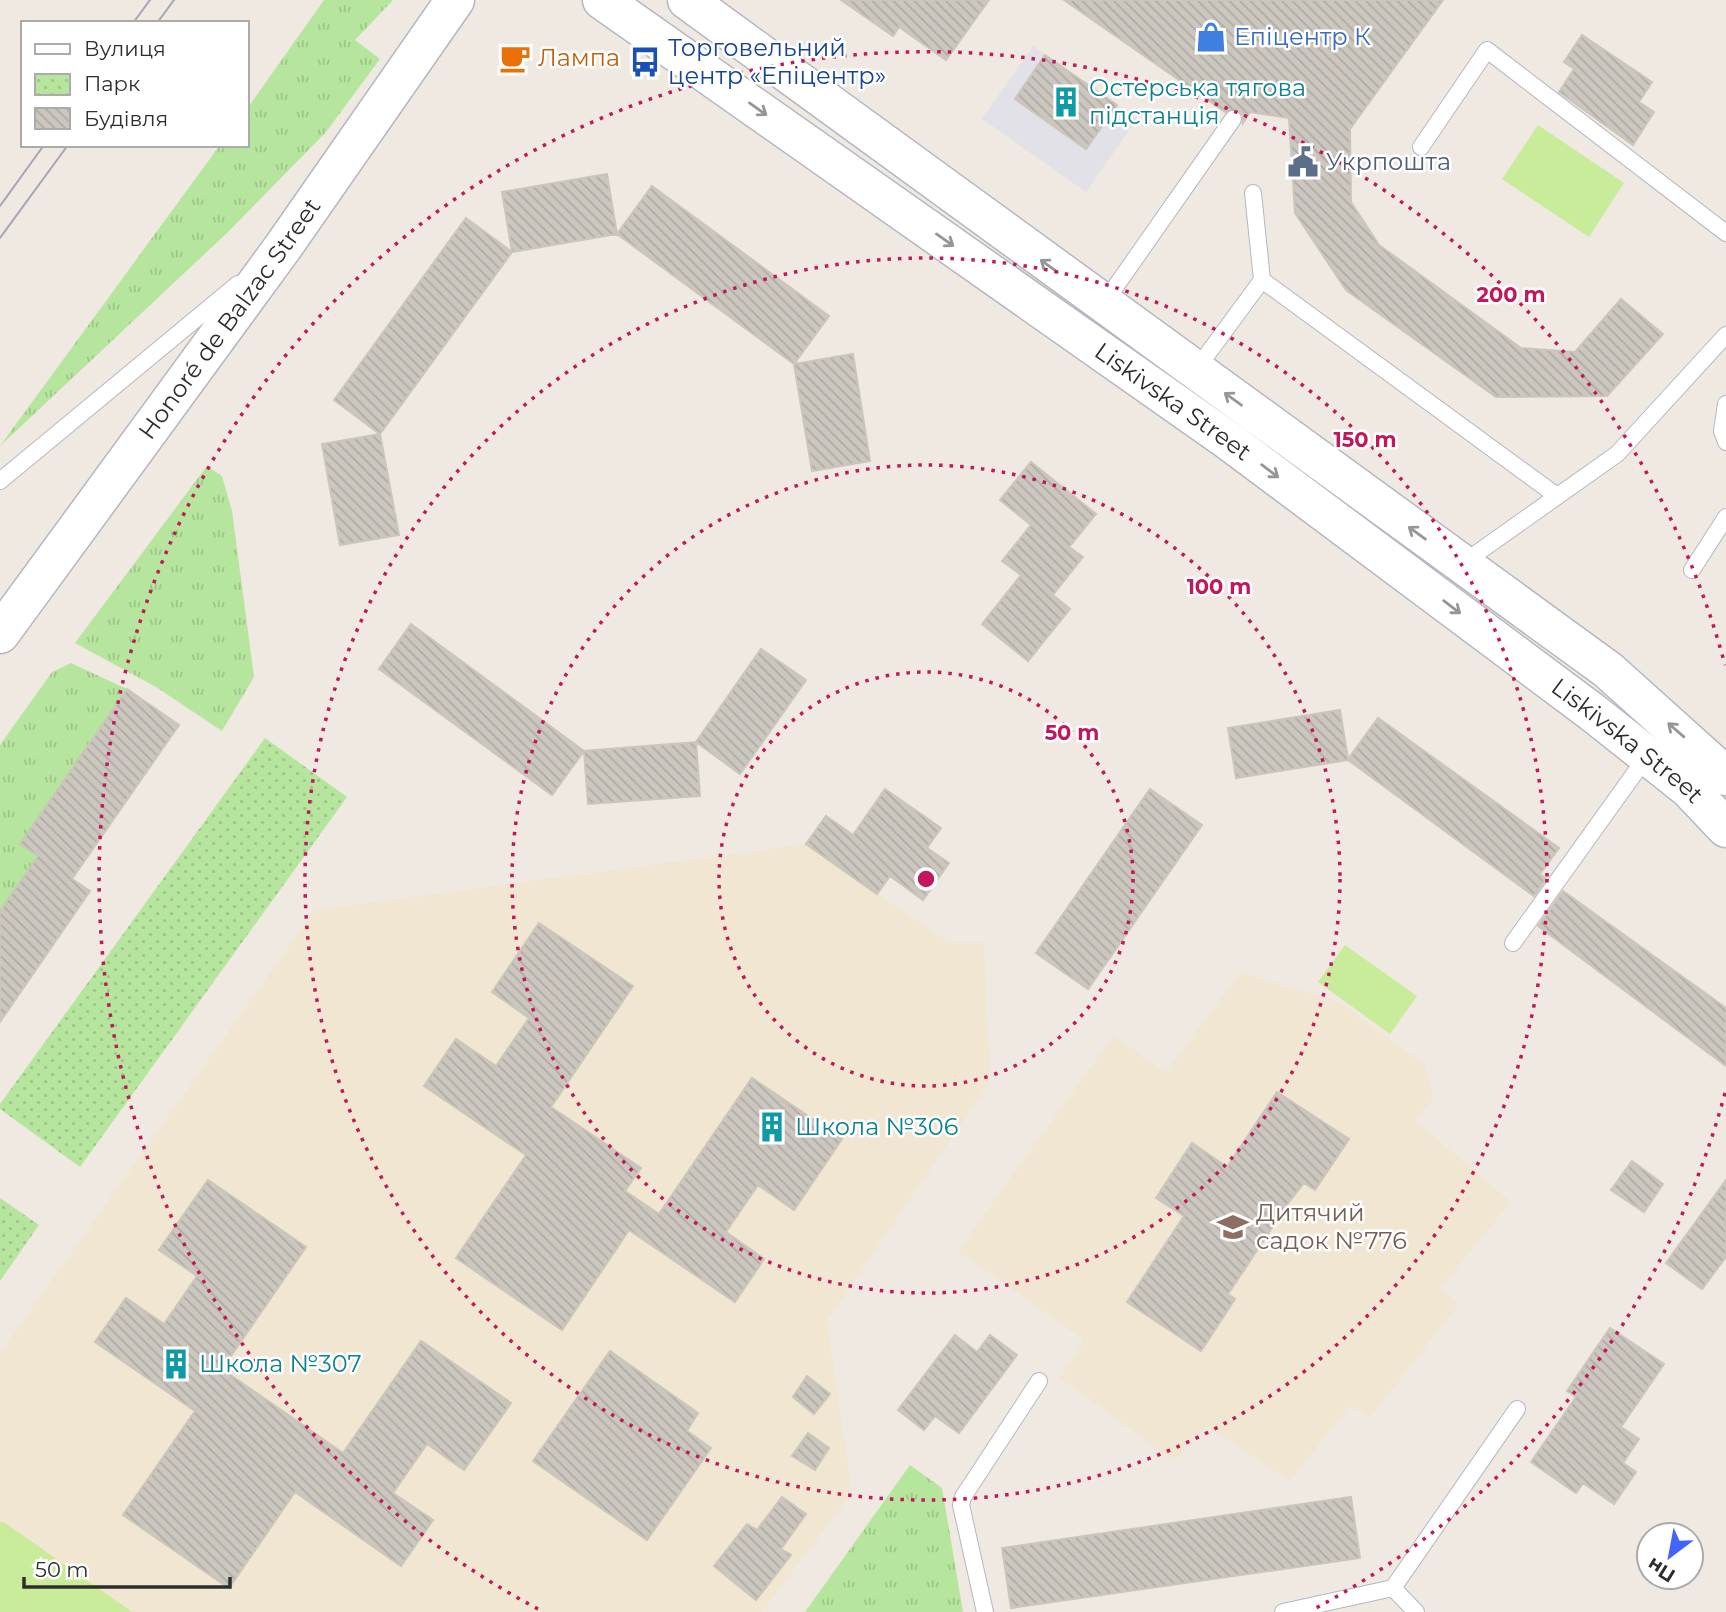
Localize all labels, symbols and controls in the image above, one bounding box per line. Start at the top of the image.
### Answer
shop icon: Епіцентр К [1194,20,1228,54]
legend [21,21,248,147]
place label: Епіцентр К [1234,22,1371,51]
place label: Торговельний центр «Епіцентр» [668,33,886,90]
text: Вулиця [84,36,166,61]
cafe icon: Лампа [498,41,532,75]
place label: Лампа [538,43,620,72]
bus stop icon: Торговельний центр «Епіцентр» [628,45,662,79]
text: Парк [84,71,140,96]
place label: Остерська тягова пiдстанцiя [1089,73,1306,130]
building icon: Остерська тягова пiдстанцiя [1049,85,1083,119]
one-way arrow [748,102,767,116]
text: Будівля [84,106,168,131]
public building icon: Укрпошта [1286,145,1320,179]
place label: Укрпошта [1326,147,1451,176]
street label: Honoré de Balzac Street [132,192,327,445]
one-way arrow [935,233,954,247]
one-way arrow [1040,259,1059,273]
text: 200 m [1477,282,1545,307]
street label: Liskivska Street [1089,336,1257,467]
one-way arrow [1224,392,1243,406]
text: 150 m [1334,427,1396,452]
one-way arrow [1260,463,1279,478]
one-way arrow [1409,525,1427,540]
text: 100 m [1187,574,1251,599]
one-way arrow [1442,600,1461,614]
street label: Liskivska Street [1546,672,1710,809]
text: 50 m [1045,720,1099,745]
one-way arrow [1667,722,1685,738]
centre of rings [914,867,938,891]
building icon: Школа №306 [755,1110,789,1144]
place label: Школа №306 [795,1112,958,1141]
place label: Дитячий садок №776 [1256,1198,1407,1255]
school or university icon: Дитячий садок №776 [1216,1210,1250,1244]
building icon: Школа №307 [159,1347,193,1381]
place label: Школа №307 [199,1349,362,1378]
north arrow [1635,1521,1705,1591]
scale bar [24,1546,231,1590]
text: Пн [1643,1553,1679,1587]
text: 50 m [35,1557,89,1582]

